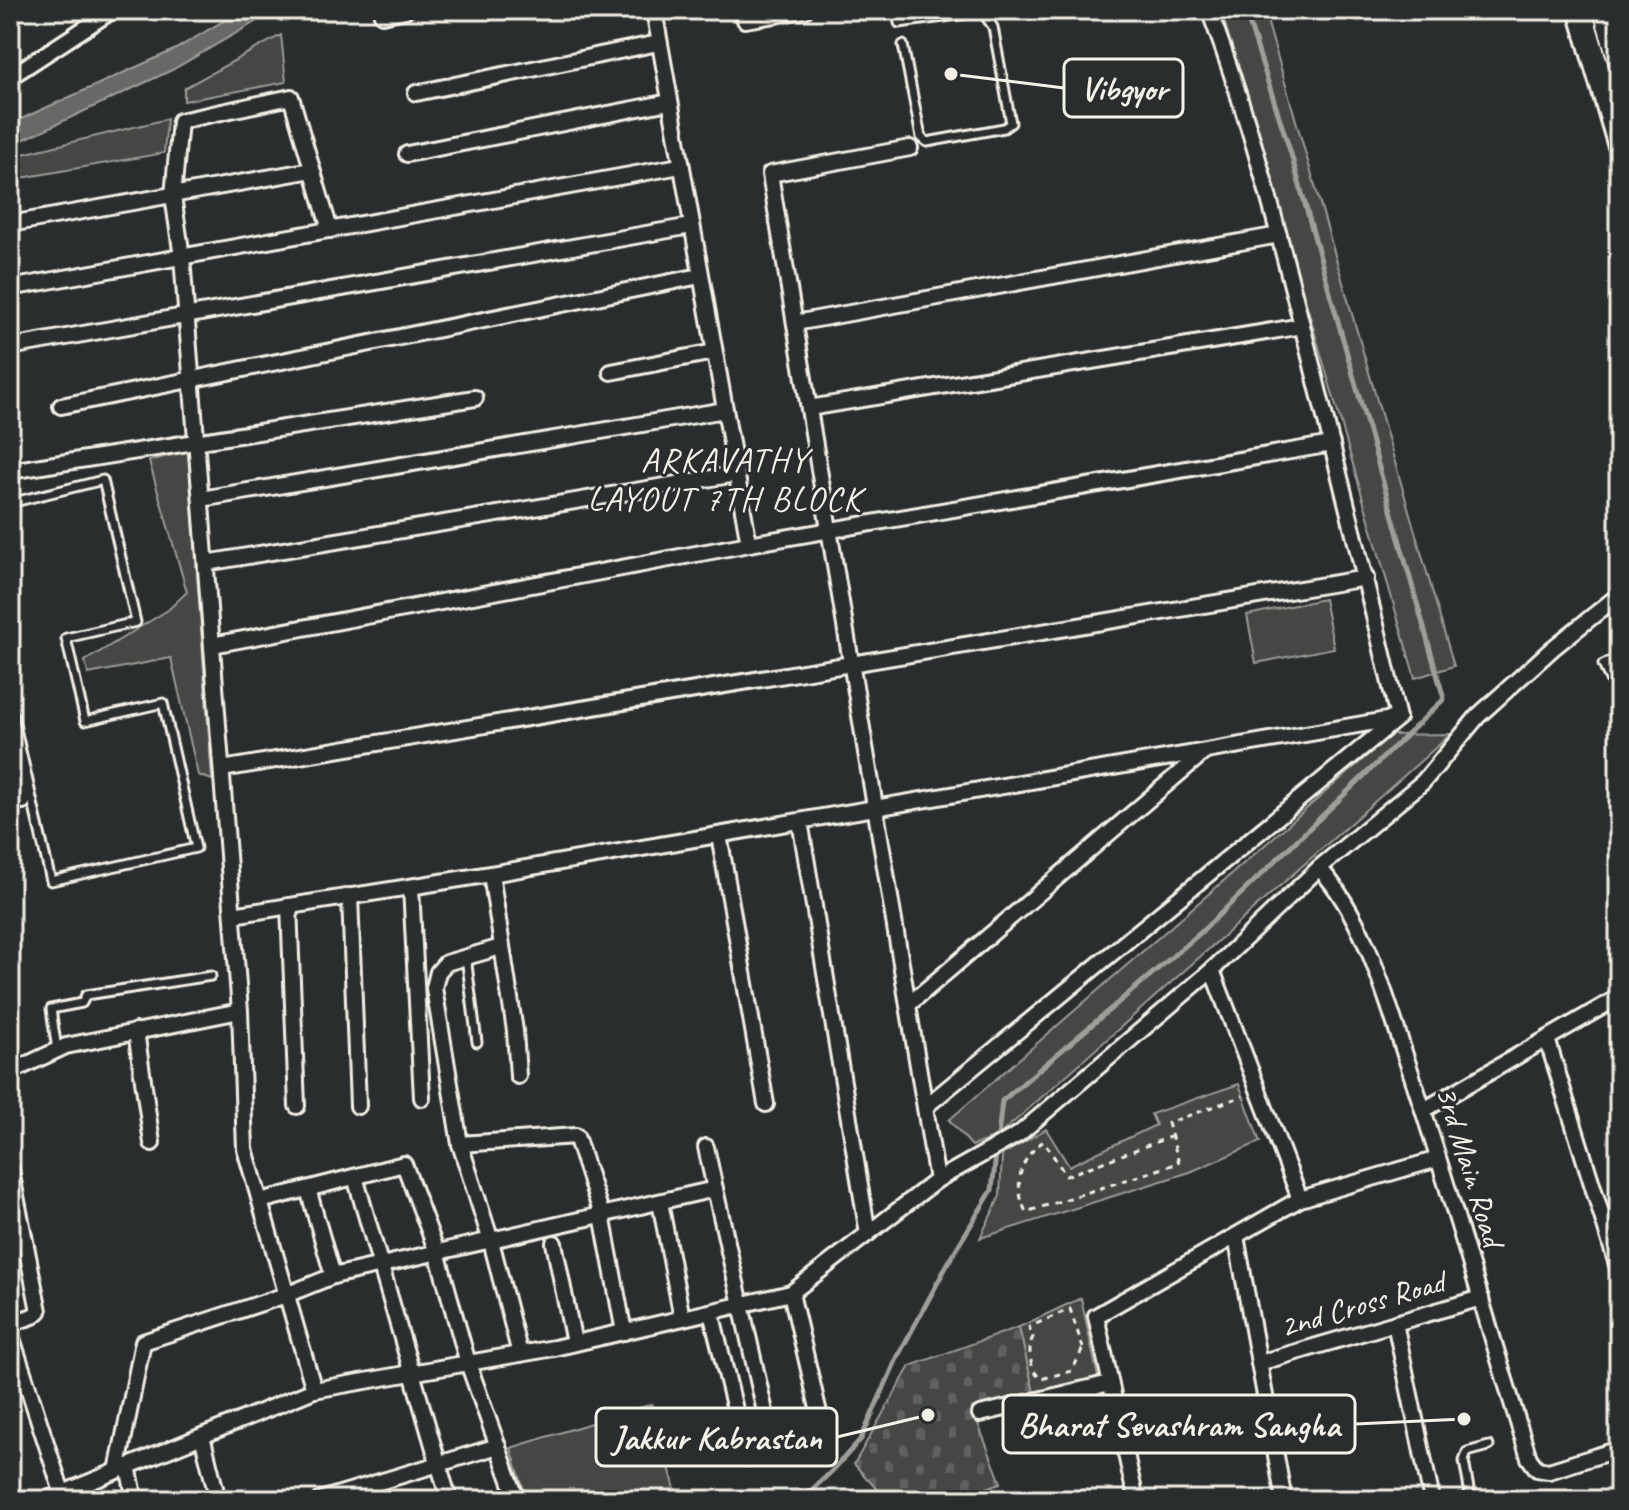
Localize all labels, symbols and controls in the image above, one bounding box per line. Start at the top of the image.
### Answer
callout: Vibgyor [1064,59,1183,117]
text: Vibgyor [1081,67,1171,110]
district label: ARKAVATHY LAYOUT 7TH BLOCK [588,438,867,520]
street label: 3rd Main Road [1426,1081,1515,1255]
street label: 2nd Cross Road [1275,1260,1453,1347]
callout: Bharat Sevashram Sangha [1003,1395,1355,1453]
text: Bharat Sevashram Sangha [1018,1403,1343,1446]
callout: Jakkur Kabrastan [596,1408,837,1466]
text: Jakkur Kabrastan [610,1416,823,1459]

